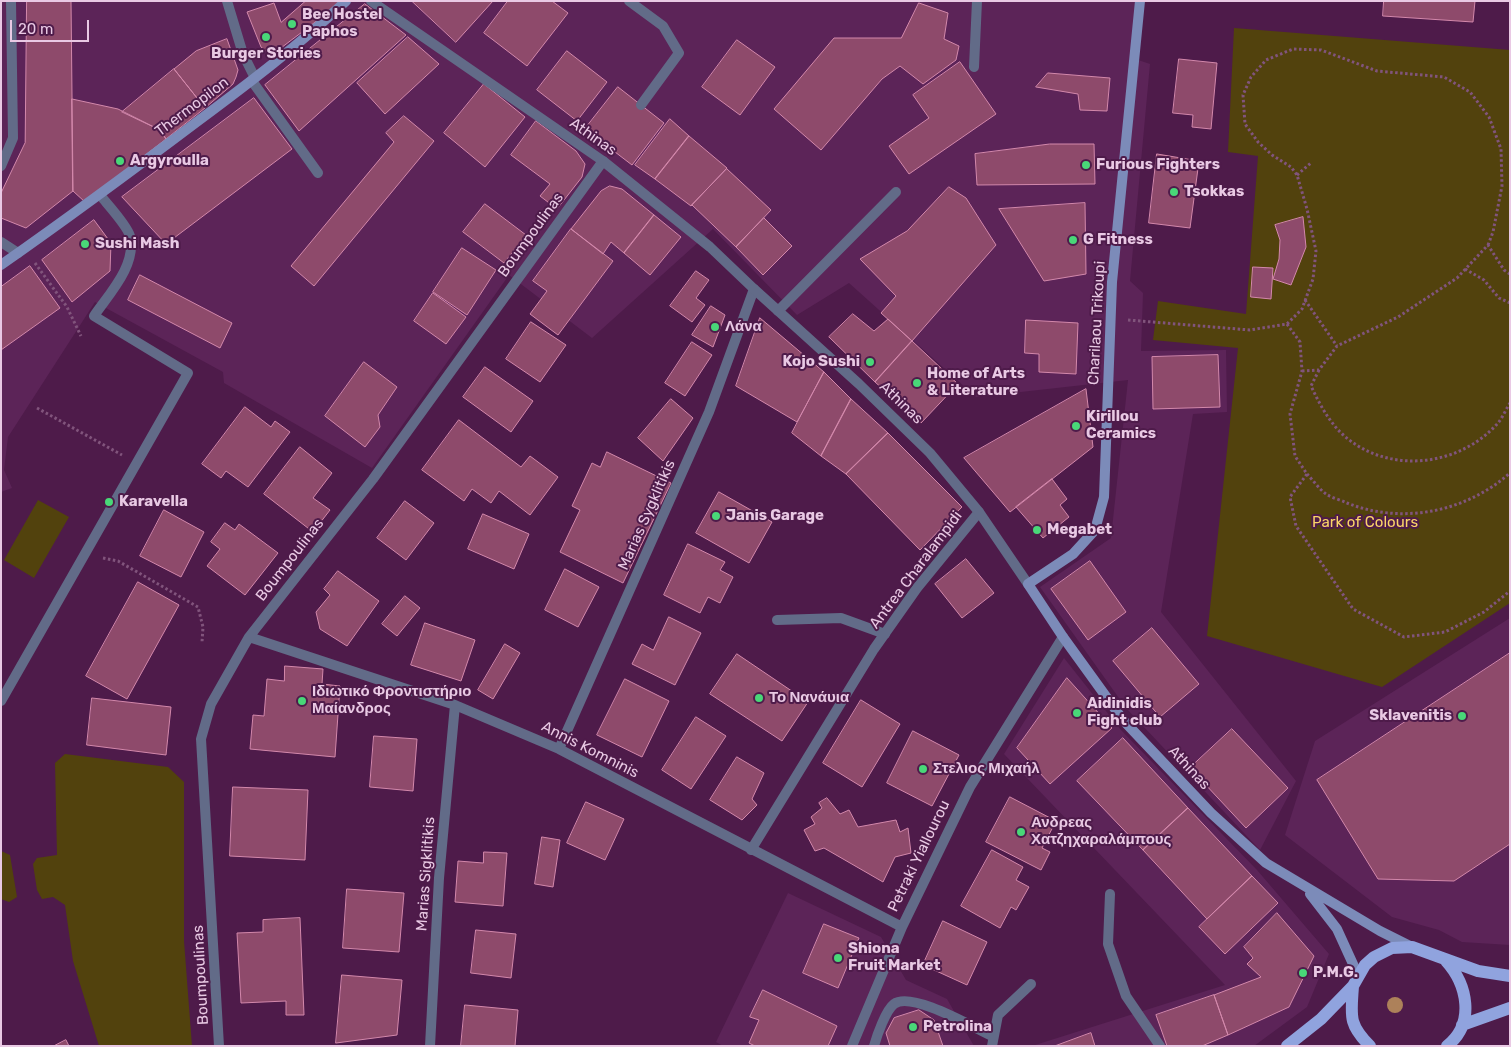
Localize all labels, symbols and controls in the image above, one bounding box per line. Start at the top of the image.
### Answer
place label: Bee Hostel Paphos [302,6,382,41]
scale bar [12,10,91,42]
marker: Bee Hostel Paphos [286,18,298,30]
text: 20 m [18,20,53,38]
marker: Burger Stories [260,31,272,43]
place label: Burger Stories [211,45,321,63]
street label: Thermopilon [152,73,232,141]
street label: Athinas [566,114,620,160]
place label: Argyroulla [130,152,209,170]
marker: Argyroulla [114,155,126,167]
place label: Furious Fighters [1096,156,1220,174]
marker: Furious Fighters [1080,159,1092,171]
place label: Tsokkas [1184,183,1244,201]
marker: Tsokkas [1168,186,1180,198]
street label: Boumpoulinas [494,189,568,281]
place label: G Fitness [1083,231,1153,249]
marker: G Fitness [1067,234,1079,246]
place label: Sushi Mash [95,235,179,253]
marker: Sushi Mash [79,238,91,250]
street label: Charilaou Trikoupi [1085,260,1109,386]
place label: Λάνα [725,318,762,336]
marker: Λάνα [709,321,721,333]
place label: Kojo Sushi [783,353,860,371]
marker: Kojo Sushi [864,356,876,368]
place label: Home of Arts & Literature [927,365,1025,400]
marker: Home of Arts & Literature [911,377,923,389]
street label: Athinas [876,378,926,428]
place label: Kirillou Ceramics [1086,408,1156,443]
marker: Kirillou Ceramics [1070,420,1082,432]
street label: Marias Sygklitikis [615,457,679,573]
place label: Karavella [119,493,188,511]
marker: Karavella [103,496,115,508]
place label: Janis Garage [726,507,824,525]
street label: Antrea Charalampidi [866,508,966,632]
marker: Janis Garage [710,510,722,522]
park label: Park of Colours [1312,514,1418,532]
street label: Boumpoulinas [252,515,328,605]
place label: Megabet [1047,521,1112,539]
marker: Megabet [1031,524,1043,536]
place label: Ιδιωτικό Φροντιστήριο Μαίανδρος [312,683,471,718]
place label: Το Νανάυια [769,689,849,707]
marker: Το Νανάυια [753,692,765,704]
marker: Ιδιωτικό Φροντιστήριο Μαίανδρος [296,695,308,707]
place label: Aidinidis Fight club [1087,695,1162,730]
marker: Aidinidis Fight club [1071,707,1083,719]
place label: Sklavenitis [1369,707,1452,725]
marker: Sklavenitis [1456,710,1468,722]
street label: Annis Komninis [538,718,642,782]
street label: Athinas [1164,742,1214,794]
place label: Στελιος Μιχαήλ [933,760,1040,778]
marker: Στελιος Μιχαήλ [917,763,929,775]
street label: Petraki Yiallourou [884,797,954,915]
place label: Ανδρεας Χατζηχαραλάμπους [1031,814,1171,849]
street label: Marias Sigklitikis [413,816,439,932]
marker: Ανδρεας Χατζηχαραλάμπους [1015,826,1027,838]
street label: Boumpoulinas [189,925,213,1025]
place label: Shiona Fruit Market [848,940,940,975]
marker: Shiona Fruit Market [832,952,844,964]
place label: P.M.G. [1313,964,1358,982]
marker: P.M.G. [1297,967,1309,979]
place label: Petrolina [923,1018,992,1036]
marker: Petrolina [907,1021,919,1033]

